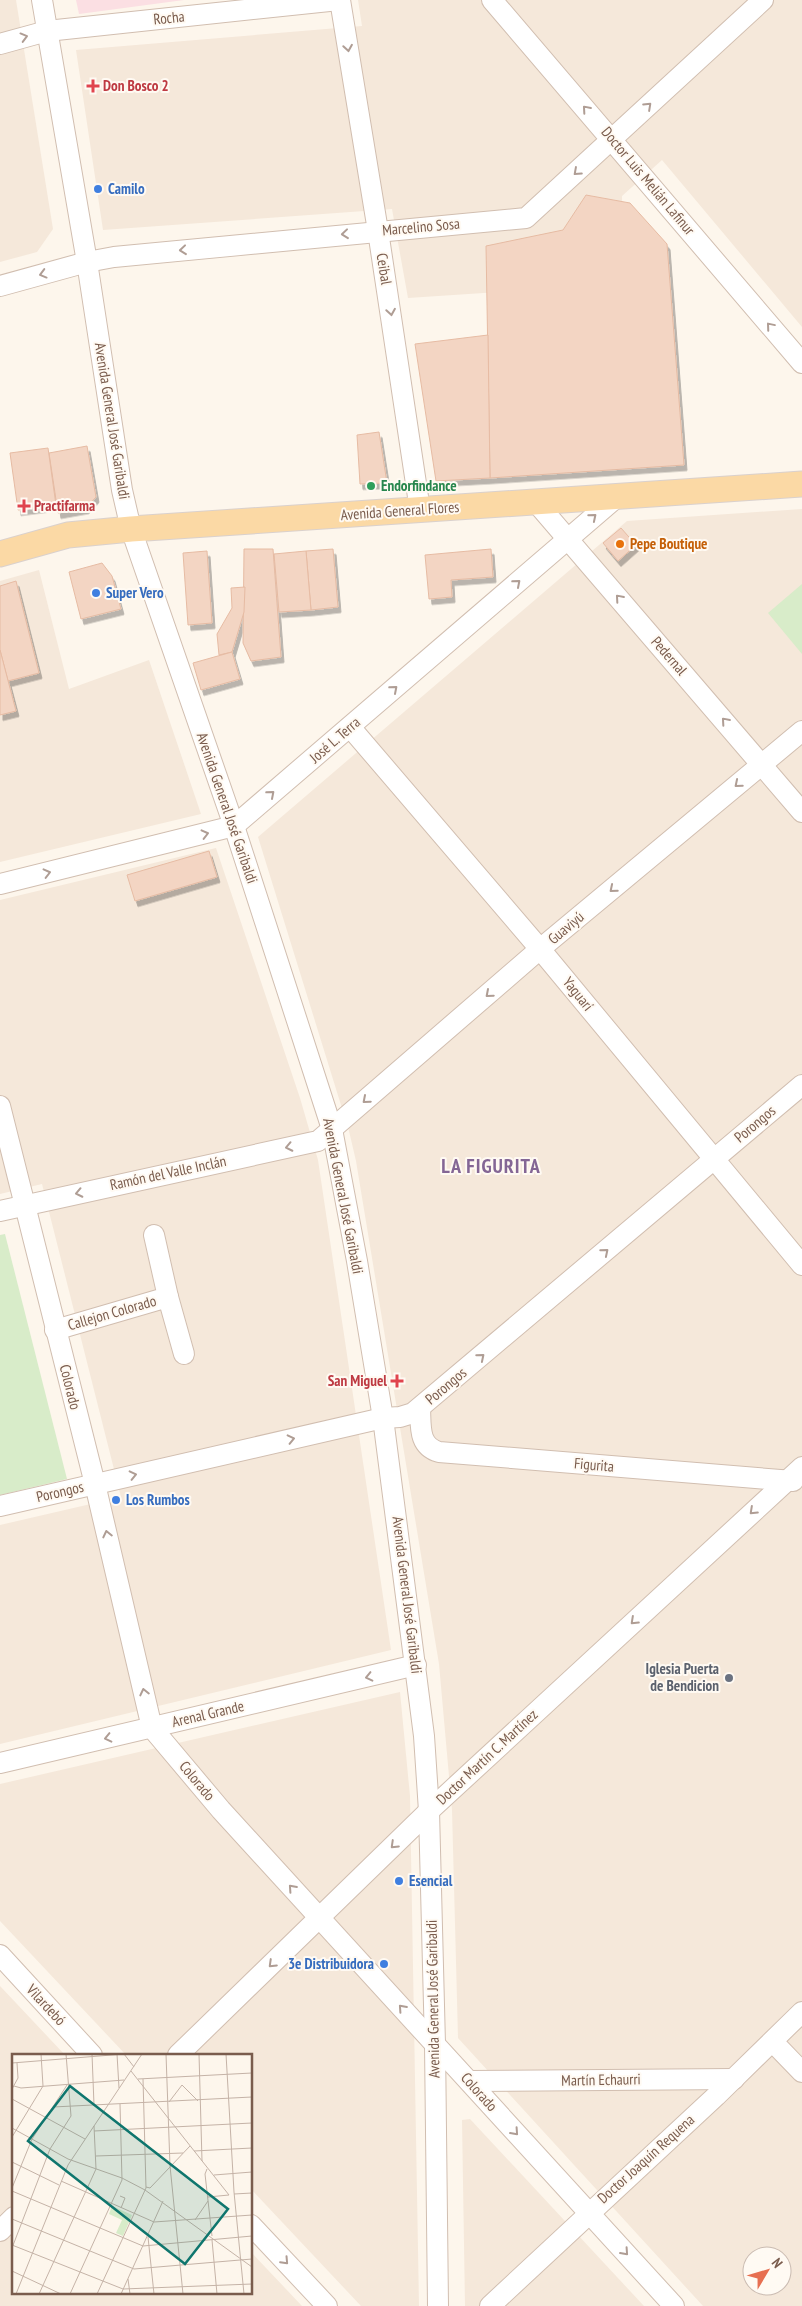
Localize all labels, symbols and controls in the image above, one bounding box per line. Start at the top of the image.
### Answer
street label: Rocha [153,6,185,29]
one-way arrow [19,33,27,43]
one-way arrow [342,44,353,52]
place label: Don Bosco 2 [103,76,169,95]
marker: Don Bosco 2 [87,80,99,92]
one-way arrow [643,103,652,112]
one-way arrow [583,105,592,114]
street label: Doctor Luis Melián Lafinur [598,123,700,239]
one-way arrow [573,166,582,175]
place label: Camilo [108,179,145,198]
marker: Camilo [92,183,104,195]
street label: Marcelino Sosa [381,214,461,239]
one-way arrow [341,228,349,239]
one-way arrow [179,244,187,255]
street label: Ceibal [373,252,396,287]
one-way arrow [40,268,48,278]
one-way arrow [385,308,395,317]
one-way arrow [768,323,776,332]
street label: Avenida General José Garibaldi [91,341,134,501]
place label: Endorfindance [381,476,457,495]
marker: Endorfindance [365,480,377,492]
place label: Practifarma [34,496,95,515]
street label: Avenida General Flores [340,497,460,524]
marker: Practifarma [18,500,30,512]
one-way arrow [588,514,597,523]
place label: Pepe Boutique [630,534,708,553]
marker: Pepe Boutique [614,538,626,550]
one-way arrow [512,579,521,588]
place label: Super Vero [106,583,164,602]
marker: Super Vero [90,587,102,599]
one-way arrow [616,594,625,603]
street label: Pedernal [647,632,692,679]
one-way arrow [389,685,398,694]
street label: José L. Terra [305,713,364,767]
one-way arrow [722,718,731,727]
street label: Avenida General José Garibaldi [193,730,262,886]
one-way arrow [734,779,743,788]
one-way arrow [265,791,274,800]
one-way arrow [201,829,210,840]
one-way arrow [43,868,52,879]
one-way arrow [610,883,619,891]
street label: Guaviyú [544,907,588,948]
street label: Yaguarí [559,973,598,1015]
one-way arrow [486,988,495,996]
one-way arrow [362,1094,371,1103]
street label: Porongos [730,1101,779,1146]
street label: Avenida General José Garibaldi [319,1116,368,1275]
one-way arrow [284,1141,293,1152]
street label: Ramón del Valle Inclán [108,1151,228,1194]
district label: LA FIGURITA [441,1153,541,1179]
one-way arrow [74,1187,83,1198]
one-way arrow [599,1248,608,1257]
street label: Callejon Colorado [65,1291,158,1334]
one-way arrow [475,1353,484,1362]
street label: Colorado [56,1362,85,1411]
street label: Porongos [421,1363,470,1408]
place label: San Miguel [328,1371,387,1390]
marker: San Miguel [391,1375,403,1387]
one-way arrow [287,1434,296,1445]
street label: Figurita [573,1453,615,1476]
one-way arrow [128,1470,137,1481]
street label: Porongos [34,1477,85,1506]
place label: Los Rumbos [126,1490,190,1509]
marker: Los Rumbos [110,1494,122,1506]
one-way arrow [749,1505,758,1514]
street label: Avenida General José Garibaldi [388,1515,427,1675]
one-way arrow [102,1529,113,1538]
one-way arrow [630,1616,639,1625]
place label: Iglesia Puerta de Bendicion [646,1659,719,1695]
one-way arrow [364,1671,373,1682]
marker: Iglesia Puerta de Bendicion [723,1672,735,1684]
one-way arrow [139,1687,150,1696]
street label: Arenal Grande [170,1696,246,1731]
street label: Doctor Martín C. Martínez [432,1705,541,1809]
one-way arrow [104,1732,113,1743]
street label: Colorado [175,1757,219,1804]
one-way arrow [390,1839,399,1848]
place label: Esencial [409,1871,453,1890]
marker: Esencial [393,1875,405,1887]
one-way arrow [289,1885,298,1894]
street label: Avenida General José Garibaldi [422,1920,443,2078]
place label: 3e Distribuidora [288,1954,374,1973]
one-way arrow [268,1958,277,1967]
marker: 3e Distribuidora [378,1958,390,1970]
street label: Vilardebó [22,1979,70,2029]
one-way arrow [399,2005,408,2014]
inset map [12,2054,252,2294]
street label: Colorado [457,2068,502,2115]
street label: Martín Echaurri [561,2069,641,2090]
street label: Doctor Joaquín Requena [593,2110,698,2207]
one-way arrow [509,2126,518,2135]
one-way arrow [619,2246,628,2255]
north arrow [742,2246,792,2296]
text: N [768,2254,787,2272]
one-way arrow [279,2255,288,2264]

